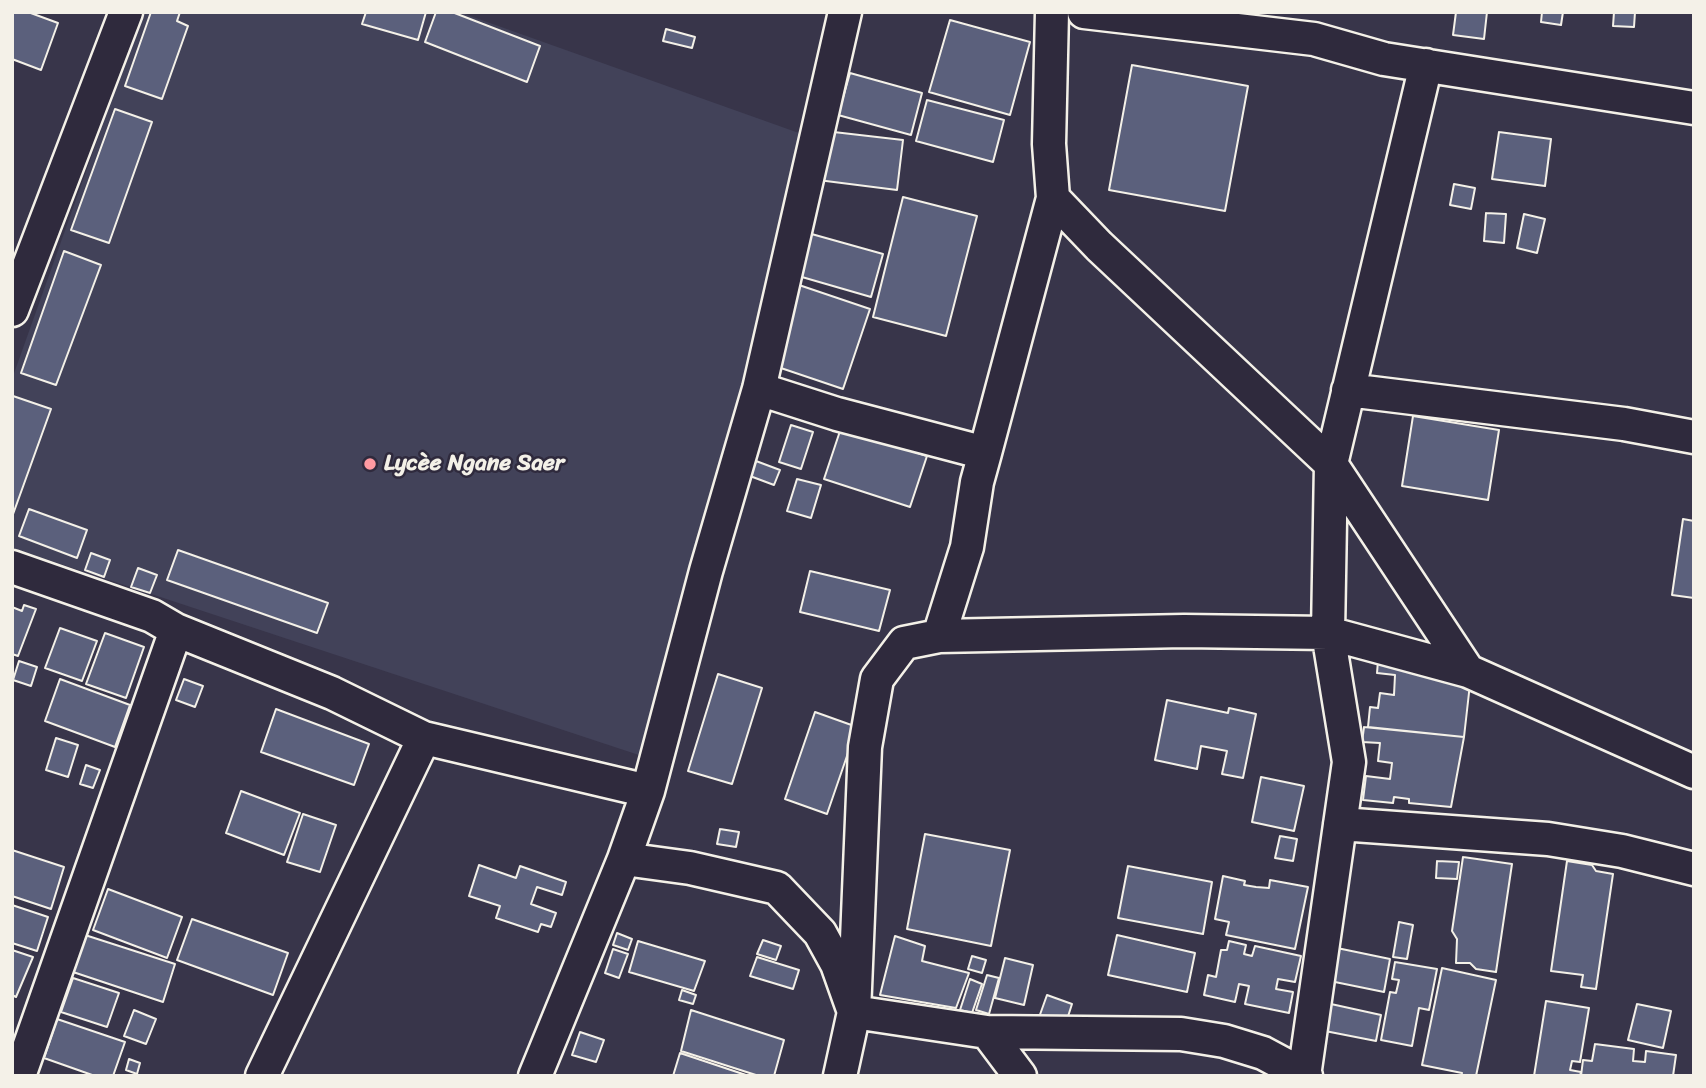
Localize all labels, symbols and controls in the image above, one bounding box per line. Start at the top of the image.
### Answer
place label: Lycèe Ngane Saer [384,450,564,478]
marker: Lycèe Ngane Saer [362,456,378,472]

